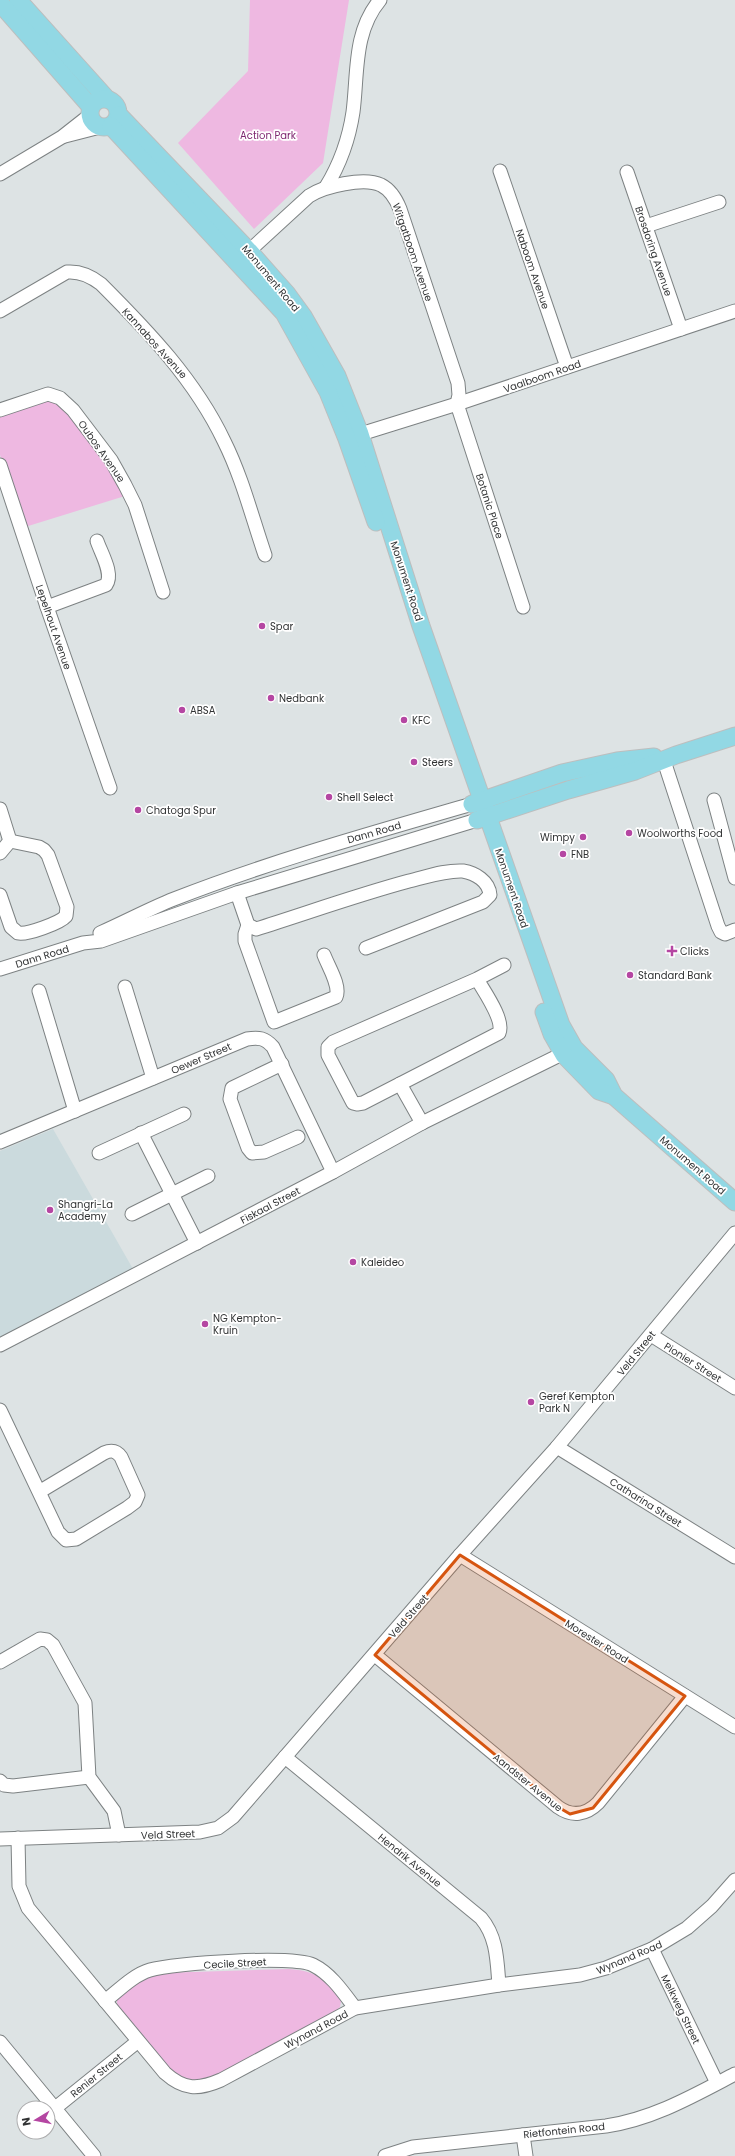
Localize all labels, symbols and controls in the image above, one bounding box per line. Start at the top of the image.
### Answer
park label: Action Park [240,128,297,143]
street label: Witgatboom Avenue [389,201,436,303]
street label: Brosdoring Avenue [631,204,676,298]
street label: Naboom Avenue [512,227,553,311]
street label: Monument Road [238,242,303,315]
street label: Kannabos Avenue [119,305,191,382]
street label: Vaalboom Road [501,356,583,397]
street label: Oubos Avenue [75,417,129,485]
street label: Botanic Place [472,472,507,541]
street label: Monument Road [387,539,426,623]
street label: Lepelhout Avenue [32,583,75,672]
place label: Spar [270,619,293,634]
marker: Spar [257,621,267,631]
place label: Nedbank [279,691,325,706]
marker: Nedbank [266,693,276,703]
place label: ABSA [190,703,216,718]
marker: ABSA [177,705,187,715]
place label: KFC [412,713,431,728]
marker: KFC [399,715,409,725]
place label: Steers [422,755,453,770]
marker: Steers [409,757,419,767]
place label: Shell Select [337,790,394,805]
marker: Shell Select [324,792,334,802]
place label: Chatoga Spur [146,803,216,818]
marker: Chatoga Spur [133,805,143,815]
street label: Dann Road [345,818,403,847]
place label: Woolworths Food [637,826,723,841]
marker: Woolworths Food [624,828,634,838]
place label: Wimpy [540,830,575,845]
marker: Wimpy [578,832,588,842]
street label: Monument Road [491,846,532,930]
place label: FNB [571,847,589,862]
marker: FNB [558,849,568,859]
street label: Dann Road [14,941,71,972]
place label: Clicks [680,944,709,959]
marker: Clicks [667,946,677,956]
place label: Standard Bank [638,968,713,983]
marker: Standard Bank [625,970,635,980]
street label: Oewer Street [169,1039,234,1078]
street label: Monument Road [656,1132,729,1198]
street label: Fiskaal Street [238,1183,303,1228]
place label: Shangri-La Academy [58,1197,113,1224]
marker: Shangri-La Academy [45,1205,55,1215]
place label: Kaleideo [361,1255,404,1270]
marker: Kaleideo [348,1257,358,1267]
place label: NG Kempton- Kruin [213,1311,282,1338]
marker: NG Kempton- Kruin [200,1319,210,1329]
street label: Veld Street [614,1327,659,1379]
street label: Pionier Street [661,1339,725,1386]
place label: Geref Kempton Park N [539,1389,615,1416]
marker: Geref Kempton Park N [526,1397,536,1407]
street label: Catharina Street [607,1474,685,1531]
street label: Veld Street [385,1591,432,1642]
street label: Morester Road [562,1616,631,1667]
street label: Aandster Avenue [490,1750,566,1815]
street label: Veld Street [141,1826,196,1843]
street label: Hendrik Avenue [375,1830,445,1891]
street label: Wynand Road [594,1937,665,1978]
street label: Cecile Street [203,1954,267,1973]
street label: Melkweg Street [657,1972,704,2047]
street label: Wynand Road [282,2006,351,2053]
street label: Renier Street [67,2050,126,2101]
north arrow [16,2100,56,2140]
text: N [18,2116,35,2127]
street label: Rietfontein Road [523,2119,606,2142]

